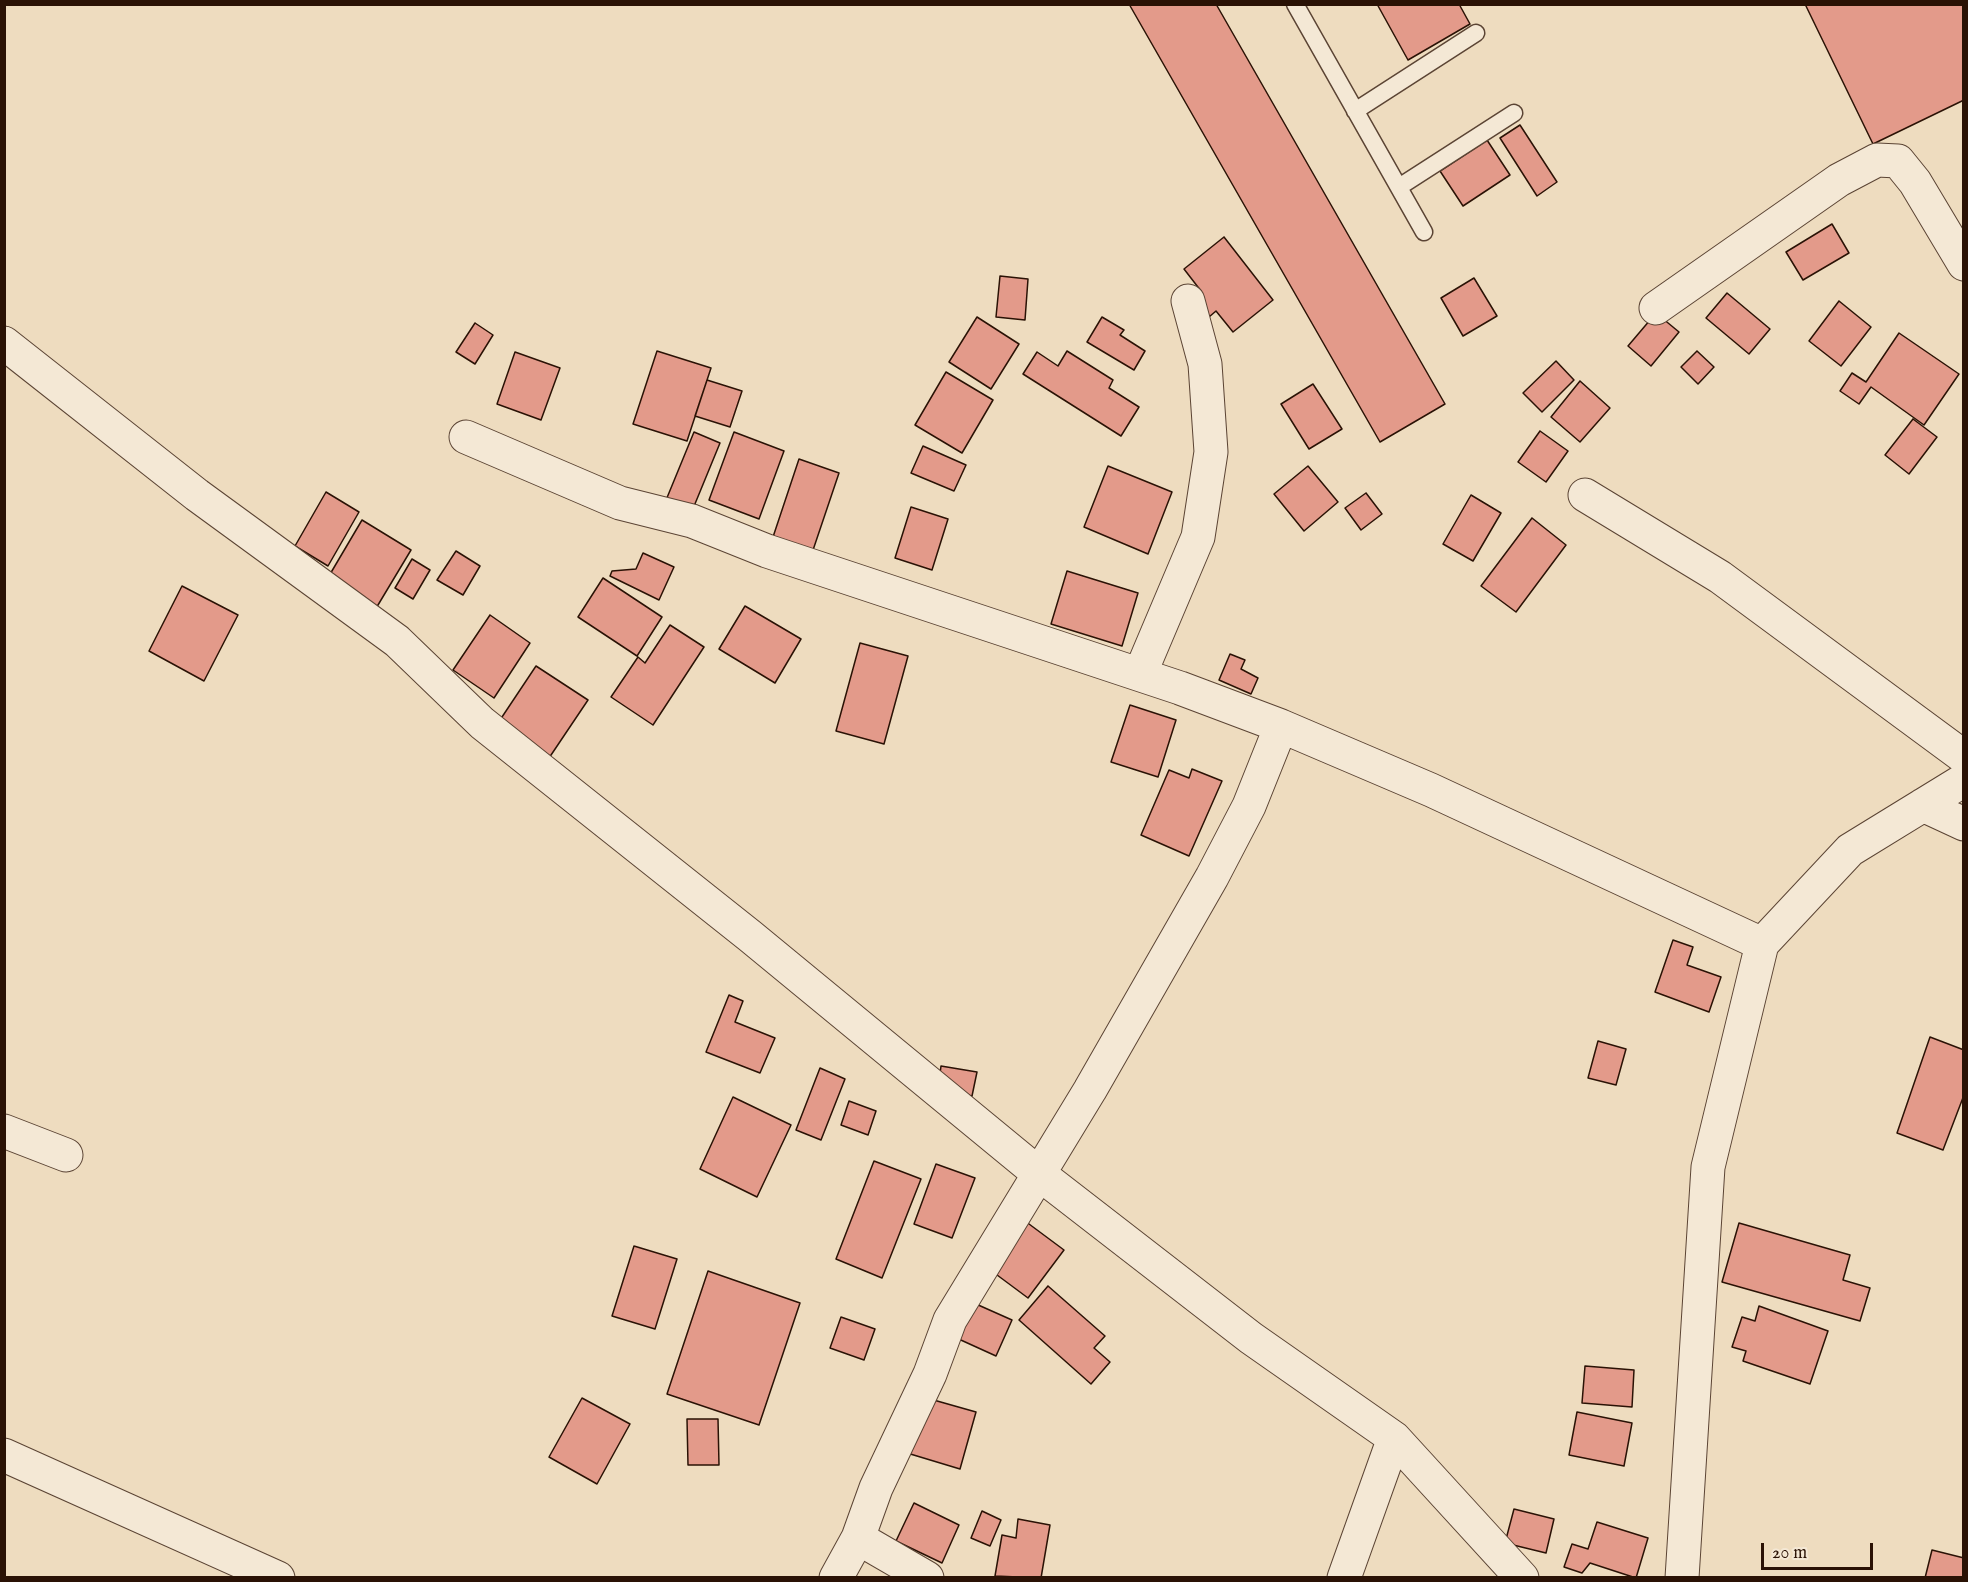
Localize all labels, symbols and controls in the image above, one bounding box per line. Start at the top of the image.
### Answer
scale bar [1764,1531,1876,1569]
text: 20 m [1772,1542,1807,1565]

